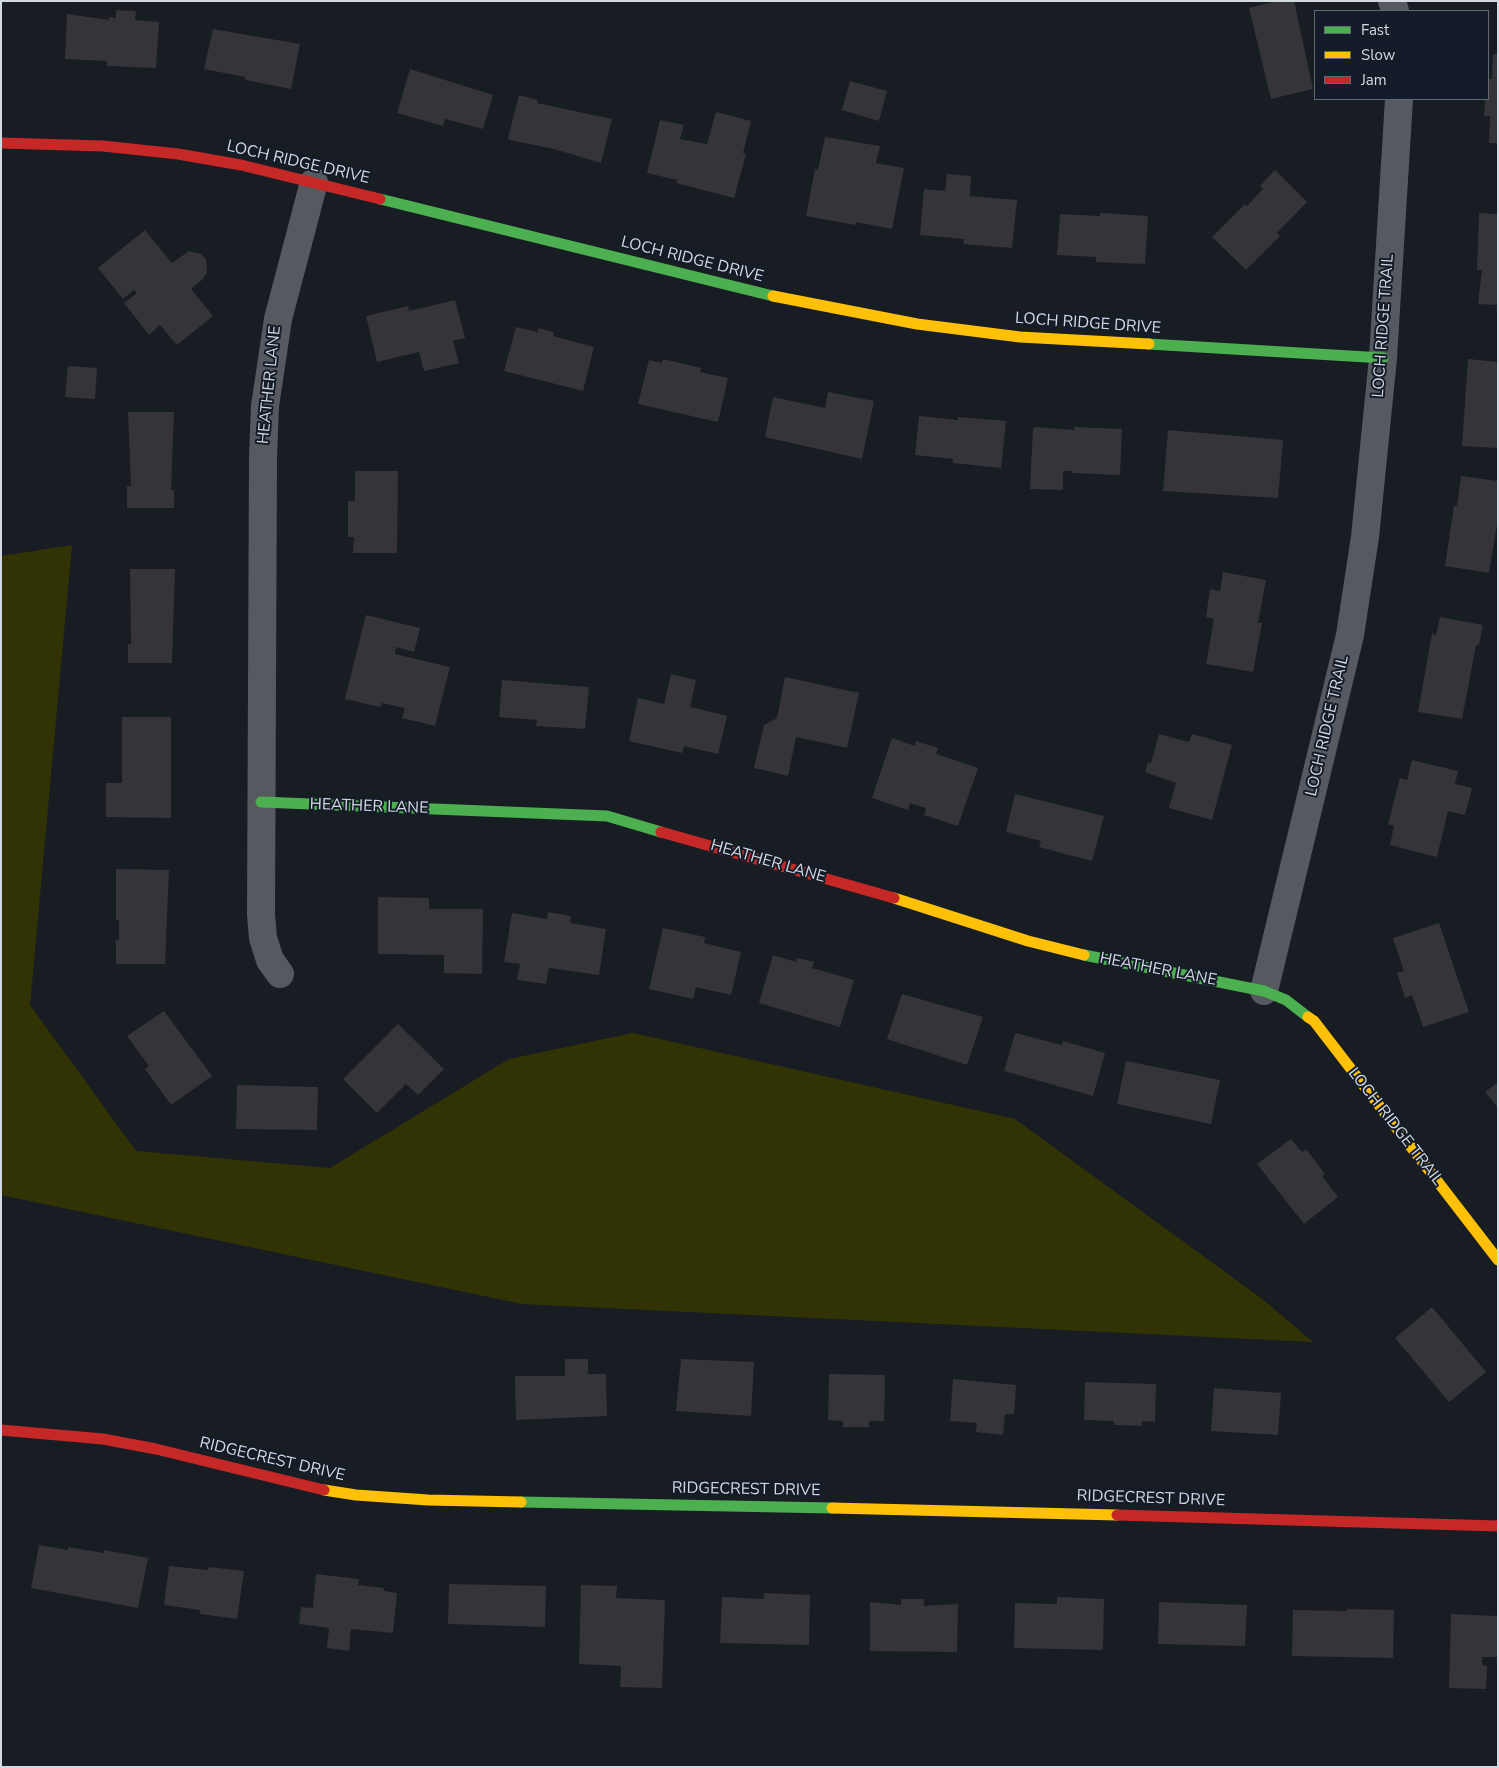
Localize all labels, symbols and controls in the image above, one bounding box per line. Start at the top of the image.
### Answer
legend [1314,10,1489,100]
text: Fast [1361,20,1389,40]
text: Slow [1361,45,1395,65]
text: Jam [1361,70,1387,90]
street label: LOCH RIDGE DRIVE [225,137,371,189]
street label: LOCH RIDGE DRIVE [619,233,765,287]
street label: LOCH RIDGE TRAIL [1369,254,1399,398]
street label: LOCH RIDGE DRIVE [1014,309,1162,339]
street label: HEATHER LANE [254,325,286,445]
street label: LOCH RIDGE TRAIL [1302,654,1354,798]
street label: HEATHER LANE [309,795,429,819]
street label: HEATHER LANE [708,836,828,888]
street label: HEATHER LANE [1098,949,1218,991]
street label: LOCH RIDGE TRAIL [1343,1064,1447,1190]
street label: RIDGECREST DRIVE [197,1434,347,1486]
street label: RIDGECREST DRIVE [672,1479,820,1501]
street label: RIDGECREST DRIVE [1076,1487,1226,1511]

